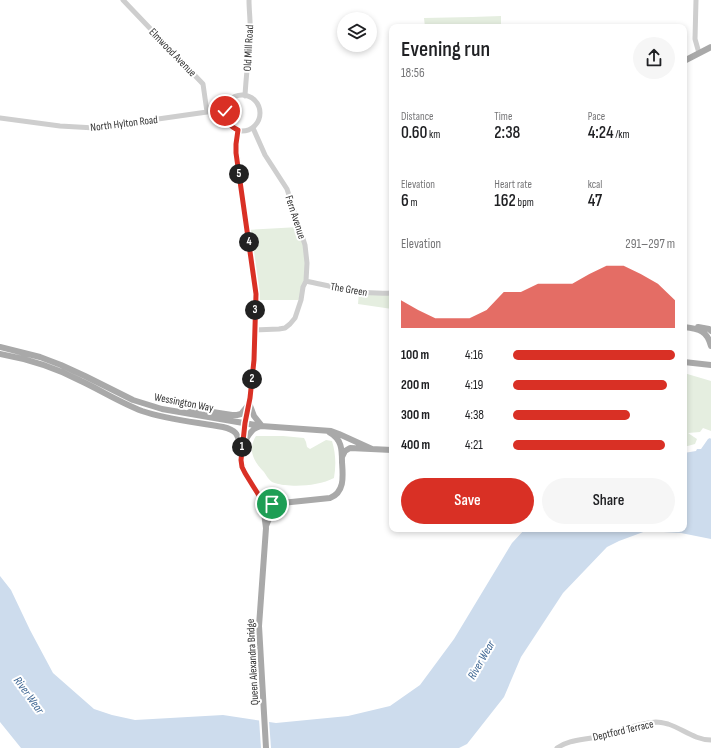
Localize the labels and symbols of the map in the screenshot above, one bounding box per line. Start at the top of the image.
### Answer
street label: Old Mill Road [241,24,256,72]
street label: Elmwood Avenue [146,25,199,79]
pin [208,94,242,128]
street label: North Hylton Road [90,113,159,134]
pin: 5 [229,164,249,184]
street label: Fern Avenue [282,194,309,241]
pin: 4 [239,232,259,252]
street label: The Green [329,280,369,299]
pin: 3 [245,300,265,320]
pin: 2 [242,369,262,389]
street label: Wessington Way [153,390,215,415]
pin: 1 [232,437,252,457]
pin [255,487,289,521]
street label: Queen Alexandra Bridge [244,618,261,706]
water label: River Wear [464,638,499,682]
water label: River Wear [10,674,47,717]
street label: Deptford Terrace [591,717,655,744]

